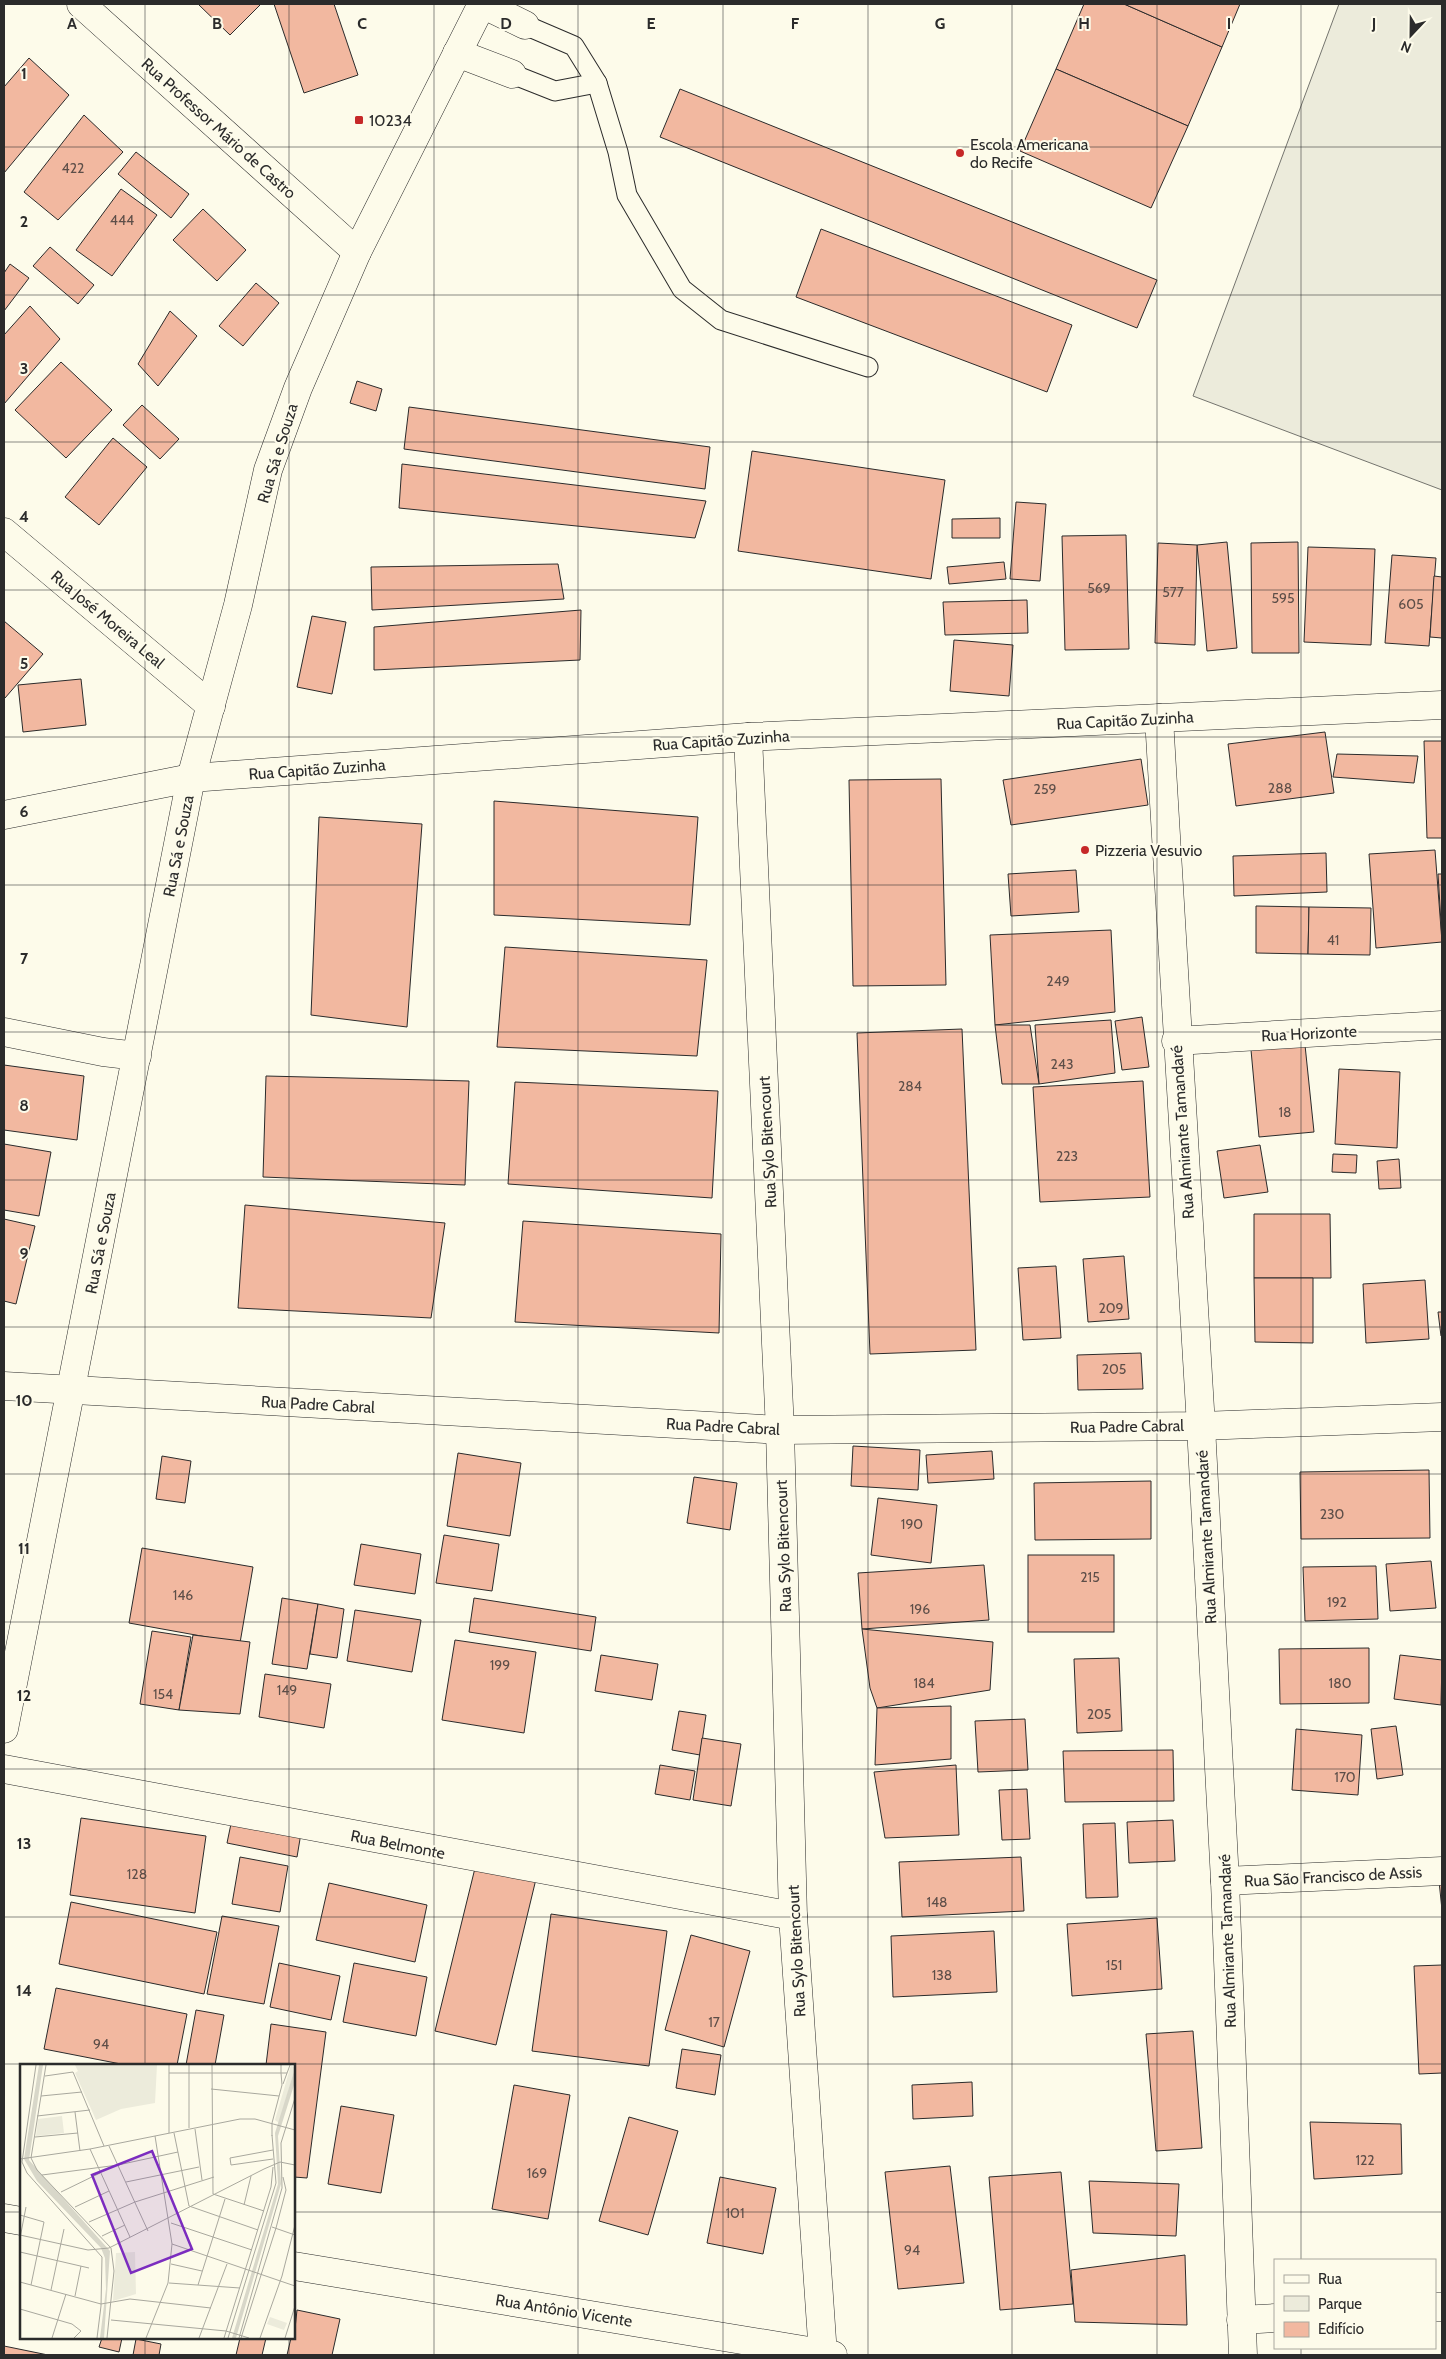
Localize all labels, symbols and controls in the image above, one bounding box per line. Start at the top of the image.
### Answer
north arrow [1386,10,1436,60]
text: A [67,14,77,33]
text: B [212,14,222,33]
text: C [357,14,367,33]
text: D [500,14,512,33]
text: E [646,14,656,33]
text: F [791,14,800,33]
text: G [935,14,945,33]
text: H [1078,14,1090,33]
text: I [1227,14,1231,33]
text: J [1371,14,1376,33]
text: N [1398,37,1414,57]
street label: Rua Professor Mário de Castro [138,54,300,203]
text: 1 [21,64,27,83]
place label: 10234 [369,111,412,130]
marker: 10234 [353,114,365,126]
place label: Escola Americana do Recife [970,135,1089,172]
marker: Escola Americana do Recife [954,147,966,159]
house number: 422 [62,159,84,177]
house number: 444 [110,211,134,229]
text: 2 [20,212,28,231]
text: 3 [20,359,28,378]
street label: Rua Sá e Souza [253,401,302,505]
text: 4 [19,507,29,526]
street label: Rua José Moreira Leal [47,566,168,672]
house number: 569 [1087,579,1111,597]
house number: 577 [1162,583,1184,601]
house number: 595 [1271,589,1295,607]
house number: 605 [1398,595,1424,613]
text: 5 [20,654,28,673]
street label: Rua Capitão Zuzinha [1056,707,1194,734]
street label: Rua Capitão Zuzinha [652,726,791,755]
street label: Rua Capitão Zuzinha [248,755,387,784]
house number: 288 [1268,779,1292,797]
house number: 259 [1034,780,1056,798]
street label: Rua Sá e Souza [159,793,198,899]
text: 6 [20,802,29,821]
place label: Pizzeria Vesuvio [1095,841,1203,860]
marker: Pizzeria Vesuvio [1079,844,1091,856]
house number: 41 [1327,931,1339,949]
text: 7 [20,949,29,968]
house number: 249 [1046,972,1070,990]
street label: Rua Horizonte [1261,1022,1357,1045]
street label: Rua Almirante Tamandaré [1167,1044,1198,1219]
house number: 243 [1050,1055,1074,1073]
street label: Rua Sylo Bitencourt [755,1075,780,1209]
house number: 284 [898,1077,922,1095]
text: 8 [19,1096,29,1115]
house number: 18 [1278,1103,1292,1121]
house number: 223 [1056,1147,1078,1165]
street label: Rua Sá e Souza [81,1190,120,1296]
text: 9 [20,1244,29,1263]
house number: 209 [1098,1299,1124,1317]
house number: 205 [1102,1360,1126,1378]
text: 10 [15,1391,33,1410]
street label: Rua Padre Cabral [261,1392,376,1417]
street label: Rua Padre Cabral [666,1414,781,1439]
street label: Rua Padre Cabral [1070,1416,1184,1437]
street label: Rua Almirante Tamandaré [1192,1450,1221,1624]
street label: Rua Sylo Bitencourt [772,1479,795,1613]
house number: 230 [1320,1505,1345,1523]
house number: 190 [901,1515,923,1533]
text: 11 [18,1539,30,1558]
house number: 215 [1080,1568,1100,1586]
house number: 146 [173,1586,193,1604]
house number: 192 [1327,1593,1347,1611]
house number: 196 [910,1600,930,1618]
house number: 199 [490,1656,510,1674]
house number: 184 [913,1674,935,1692]
house number: 180 [1329,1674,1352,1692]
house number: 149 [277,1681,297,1699]
house number: 154 [153,1685,173,1703]
text: 12 [17,1686,31,1705]
house number: 205 [1087,1705,1111,1723]
house number: 170 [1334,1768,1356,1786]
street label: Rua Belmonte [349,1826,447,1863]
text: 13 [17,1834,31,1853]
street label: Rua Almirante Tamandaré [1215,1854,1240,2028]
street label: Rua São Francisco de Assis [1243,1862,1423,1891]
house number: 128 [127,1865,147,1883]
street label: Rua Sylo Bitencourt [784,1884,809,2018]
house number: 148 [926,1893,948,1911]
house number: 151 [1106,1956,1122,1974]
house number: 138 [932,1966,952,1984]
text: 14 [16,1981,32,2000]
house number: 17 [708,2013,720,2031]
house number: 94 [93,2035,109,2053]
inset map [20,2064,295,2339]
house number: 122 [1355,2151,1375,2169]
house number: 169 [527,2164,547,2182]
house number: 101 [726,2204,744,2222]
house number: 94 [904,2241,920,2259]
legend [1274,2259,1436,2349]
text: Rua [1318,2270,1343,2288]
street label: Rua Antônio Vicente [494,2290,634,2331]
text: Parque [1318,2295,1362,2313]
text: Edifício [1318,2320,1364,2338]

